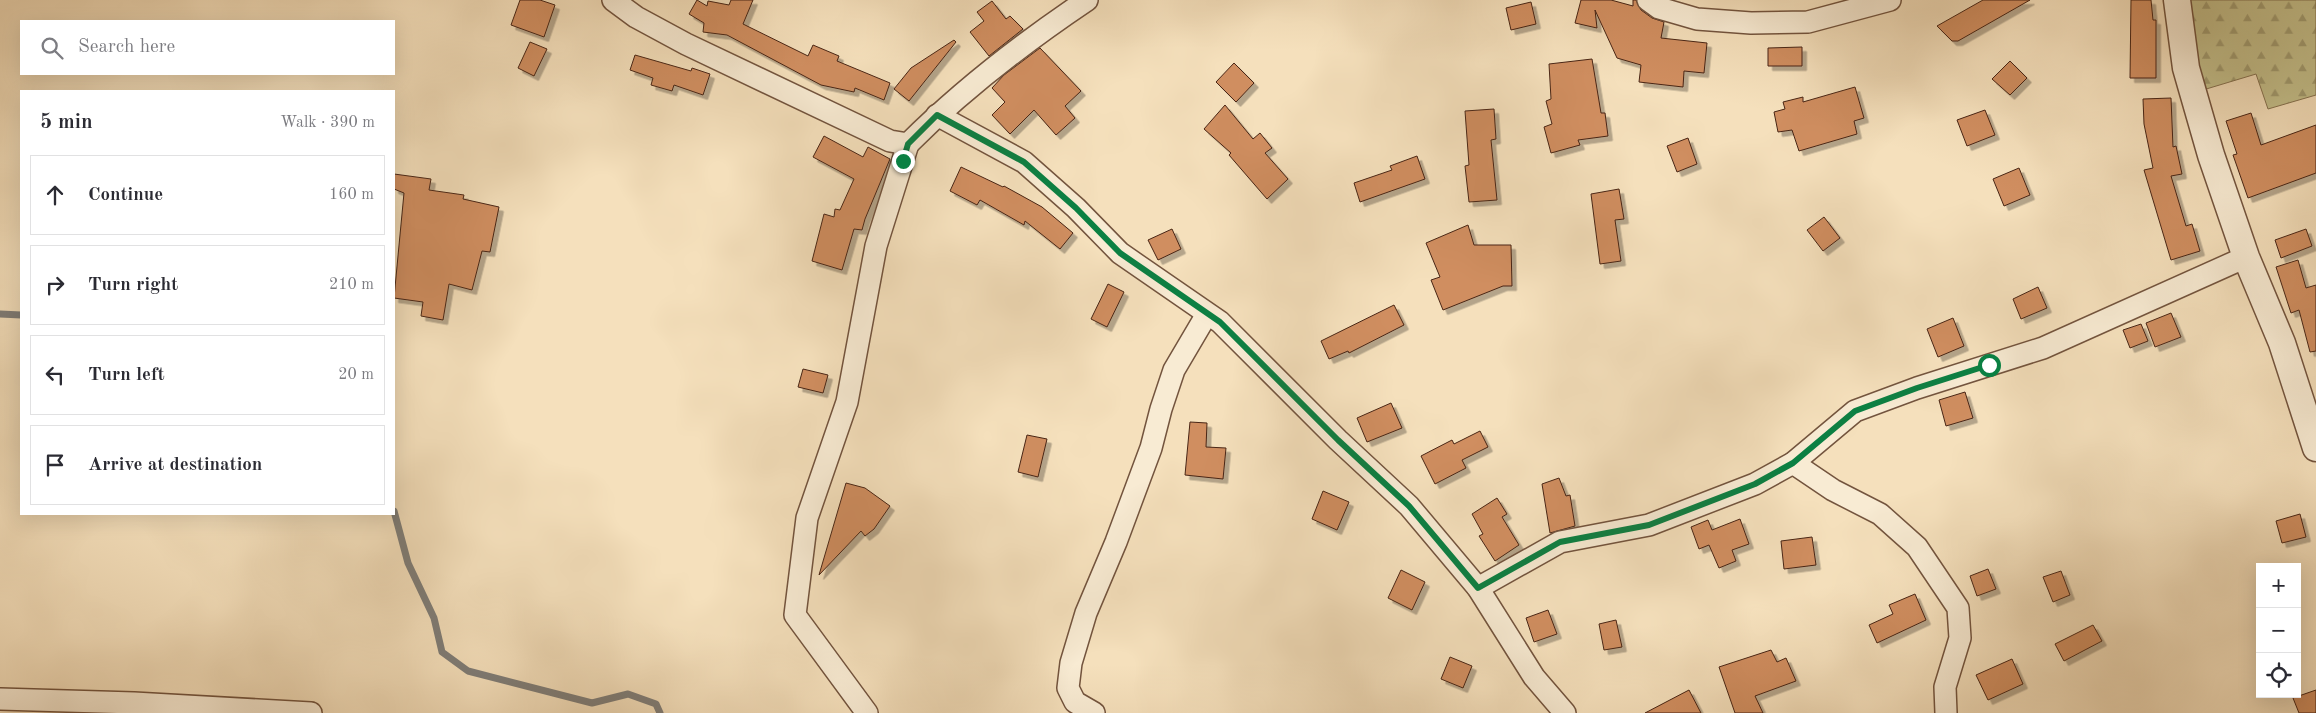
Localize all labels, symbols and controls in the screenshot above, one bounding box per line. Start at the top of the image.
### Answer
search box [20,20,395,75]
icon: search [38,34,66,62]
text: Search here [78,38,175,57]
text: 5 min [40,112,93,133]
text: Walk · 390 m [280,115,375,131]
route end [892,150,915,173]
icon: ahead [41,181,69,209]
text: Continue [88,186,163,205]
text: 160 m [329,187,374,203]
icon: right [41,271,69,299]
text: Turn right [88,276,178,295]
text: 210 m [329,277,374,293]
route start [1978,354,2001,377]
icon: left [41,361,69,389]
text: Turn left [88,366,165,385]
text: 20 m [338,367,374,383]
icon: arrive [41,451,69,479]
text: Arrive at destination [88,456,262,475]
map controls [2256,563,2301,698]
button: + [2256,563,2301,608]
button: − [2256,608,2301,653]
button: locate [2256,653,2301,698]

